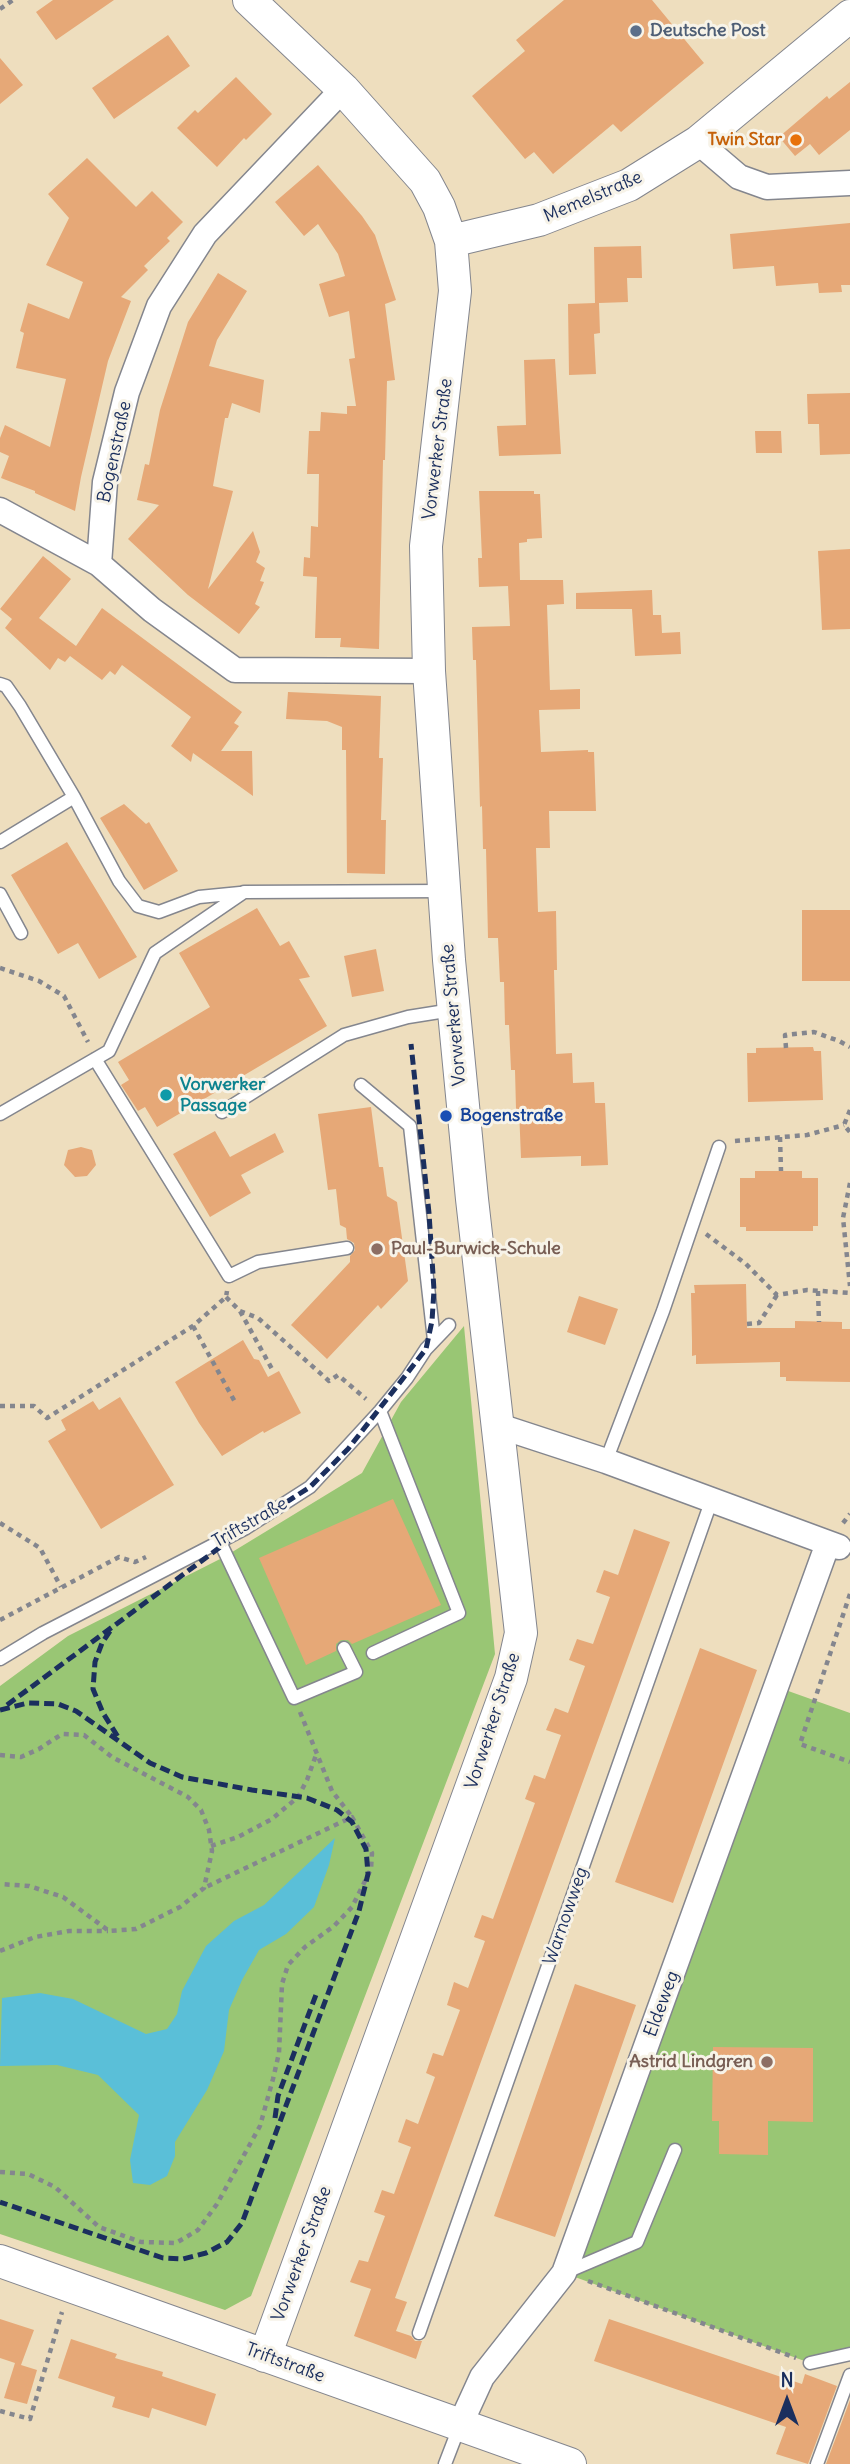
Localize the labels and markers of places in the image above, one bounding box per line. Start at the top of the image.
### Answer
place label: Deutsche Post [650,20,766,42]
marker: Deutsche Post [628,23,644,39]
place label: Twin Star [707,129,782,151]
marker: Twin Star [788,132,804,148]
place label: Vorwerker Passage [180,1074,265,1116]
marker: Vorwerker Passage [158,1087,174,1103]
place label: Bogenstraße [460,1105,563,1127]
marker: Bogenstraße [438,1108,454,1124]
place label: Paul-Burwick-Schule [391,1238,561,1260]
marker: Paul-Burwick-Schule [369,1241,385,1257]
place label: Astrid Lindgren [629,2051,753,2073]
marker: Astrid Lindgren [759,2054,775,2070]

